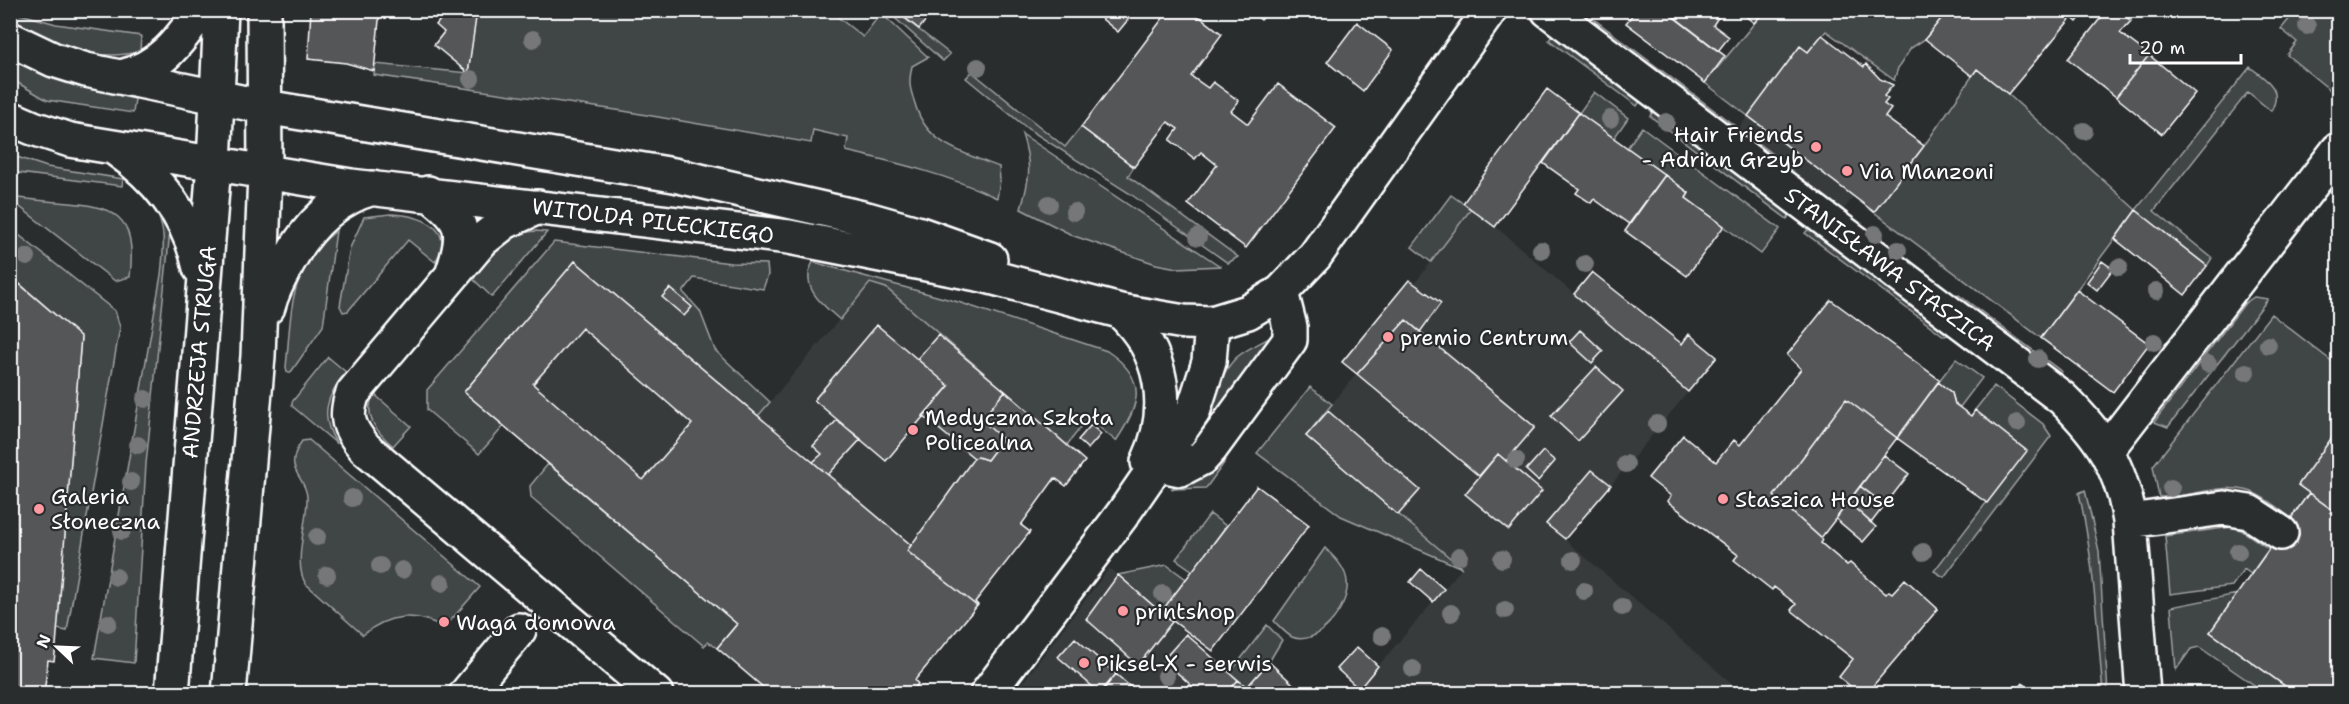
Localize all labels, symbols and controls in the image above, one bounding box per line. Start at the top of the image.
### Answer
scale bar [2130,27,2241,65]
text: 20 m [2139,36,2185,60]
place label: Hair Friends - Adrian Grzyb [1642,120,1804,174]
marker: Hair Friends - Adrian Grzyb [1809,140,1823,154]
place label: Via Manzoni [1859,157,1994,186]
marker: Via Manzoni [1840,164,1854,178]
street label: STANISŁAWA STASZICA [1779,180,2001,358]
street label: WITOLDA PILECKIEGO [530,192,776,250]
street label: ANDRZEJA STRUGA [175,244,223,460]
place label: premio Centrum [1400,323,1568,352]
marker: premio Centrum [1381,330,1395,344]
place label: Medyczna Szkoła Policealna [925,403,1114,457]
marker: Medyczna Szkoła Policealna [906,423,920,437]
place label: Galeria Słoneczna [51,482,160,536]
place label: Staszica House [1735,485,1895,514]
marker: Staszica House [1716,492,1730,506]
marker: Galeria Słoneczna [32,502,46,516]
place label: printshop [1135,597,1235,626]
marker: printshop [1116,604,1130,618]
place label: Waga domowa [456,608,616,637]
marker: Waga domowa [437,615,451,629]
north arrow [27,617,87,677]
text: N [32,631,56,651]
place label: Piksel-X - serwis [1096,649,1272,678]
marker: Piksel-X - serwis [1077,656,1091,670]

